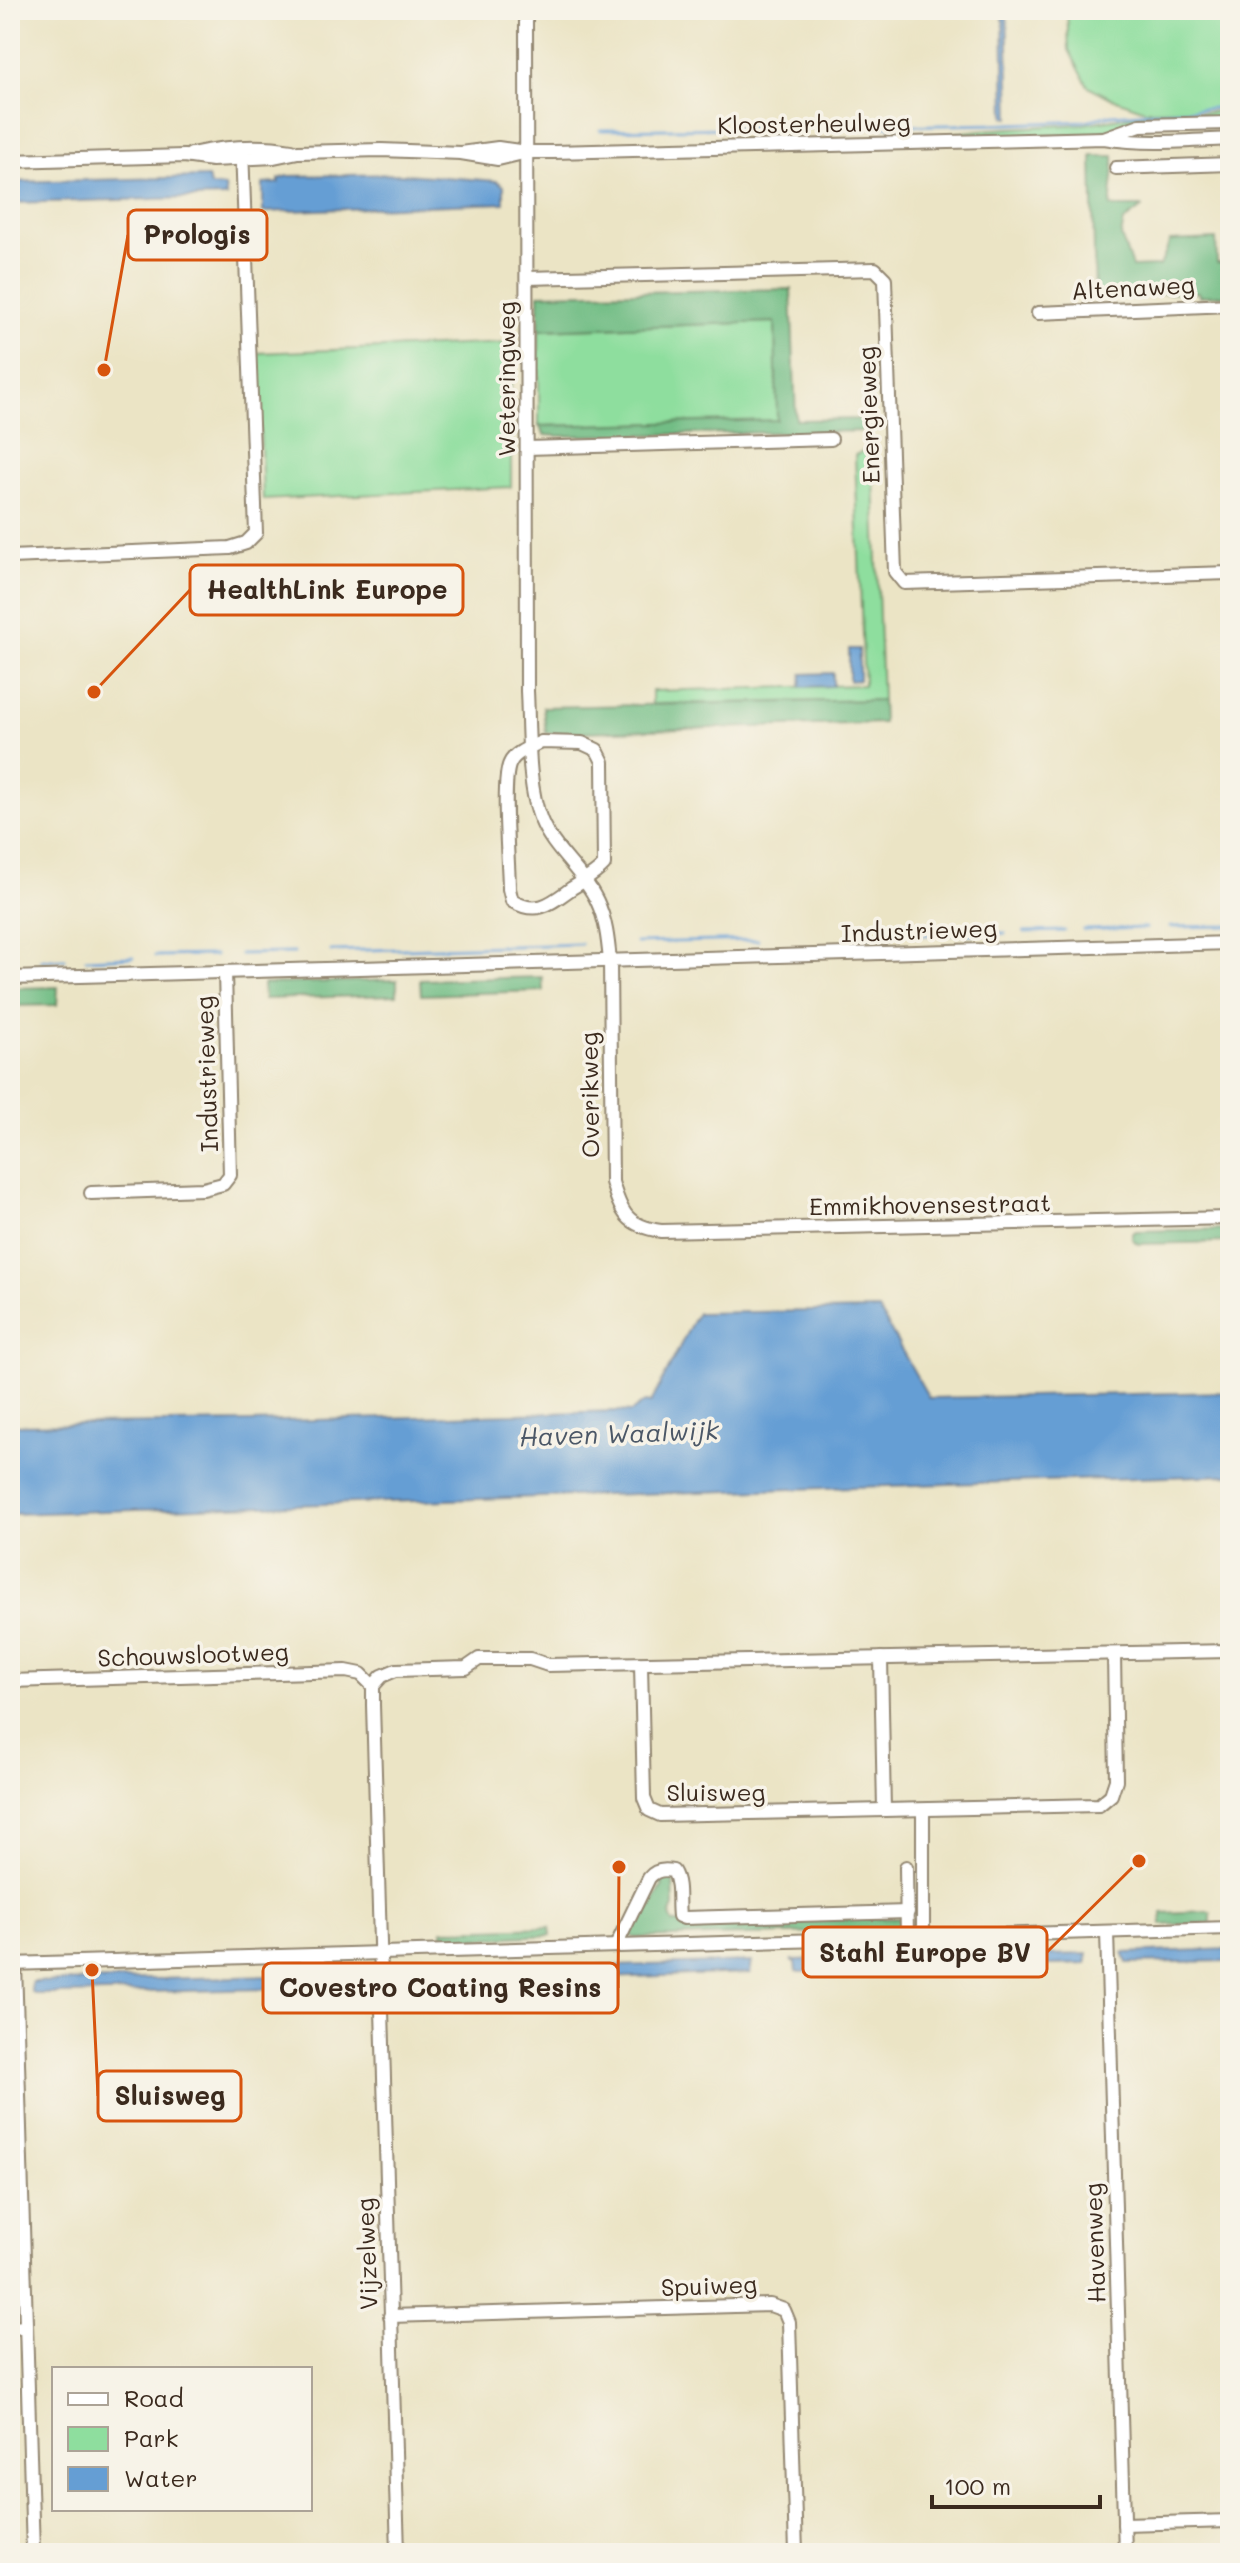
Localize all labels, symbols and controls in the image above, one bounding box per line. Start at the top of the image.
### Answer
street label: Kloosterheulweg [717,106,911,140]
callout: Prologis [128,210,267,260]
text: Prologis [143,217,251,251]
street label: Altenaweg [1070,268,1196,306]
street label: Weteringweg [490,301,521,457]
street label: Energieweg [850,346,886,484]
callout: HealthLink Europe [190,565,463,615]
text: HealthLink Europe [207,572,447,606]
street label: Industrieweg [840,912,998,948]
street label: Industrieweg [188,995,224,1153]
street label: Overikweg [572,1032,606,1158]
street label: Emmikhovensestraat [809,1186,1051,1222]
water label: Haven Waalwijk [519,1412,721,1453]
street label: Schouwslootweg [97,1635,289,1673]
street label: Sluisweg [666,1776,766,1807]
callout: Stahl Europe BV [803,1927,1047,1977]
text: Stahl Europe BV [819,1935,1031,1969]
callout: Covestro Coating Resins [263,1963,618,2013]
text: Covestro Coating Resins [279,1970,601,2004]
callout: Sluisweg [98,2071,241,2121]
text: Sluisweg [114,2078,226,2112]
street label: Havenweg [1076,2182,1112,2304]
street label: Vijzelweg [349,2197,383,2311]
street label: Spuiweg [660,2268,758,2302]
legend [52,2367,312,2511]
text: Road [124,2382,184,2413]
text: Park [124,2422,178,2453]
scale bar [932,2459,1100,2509]
text: Water [124,2462,198,2493]
text: 100 m [944,2470,1011,2501]

